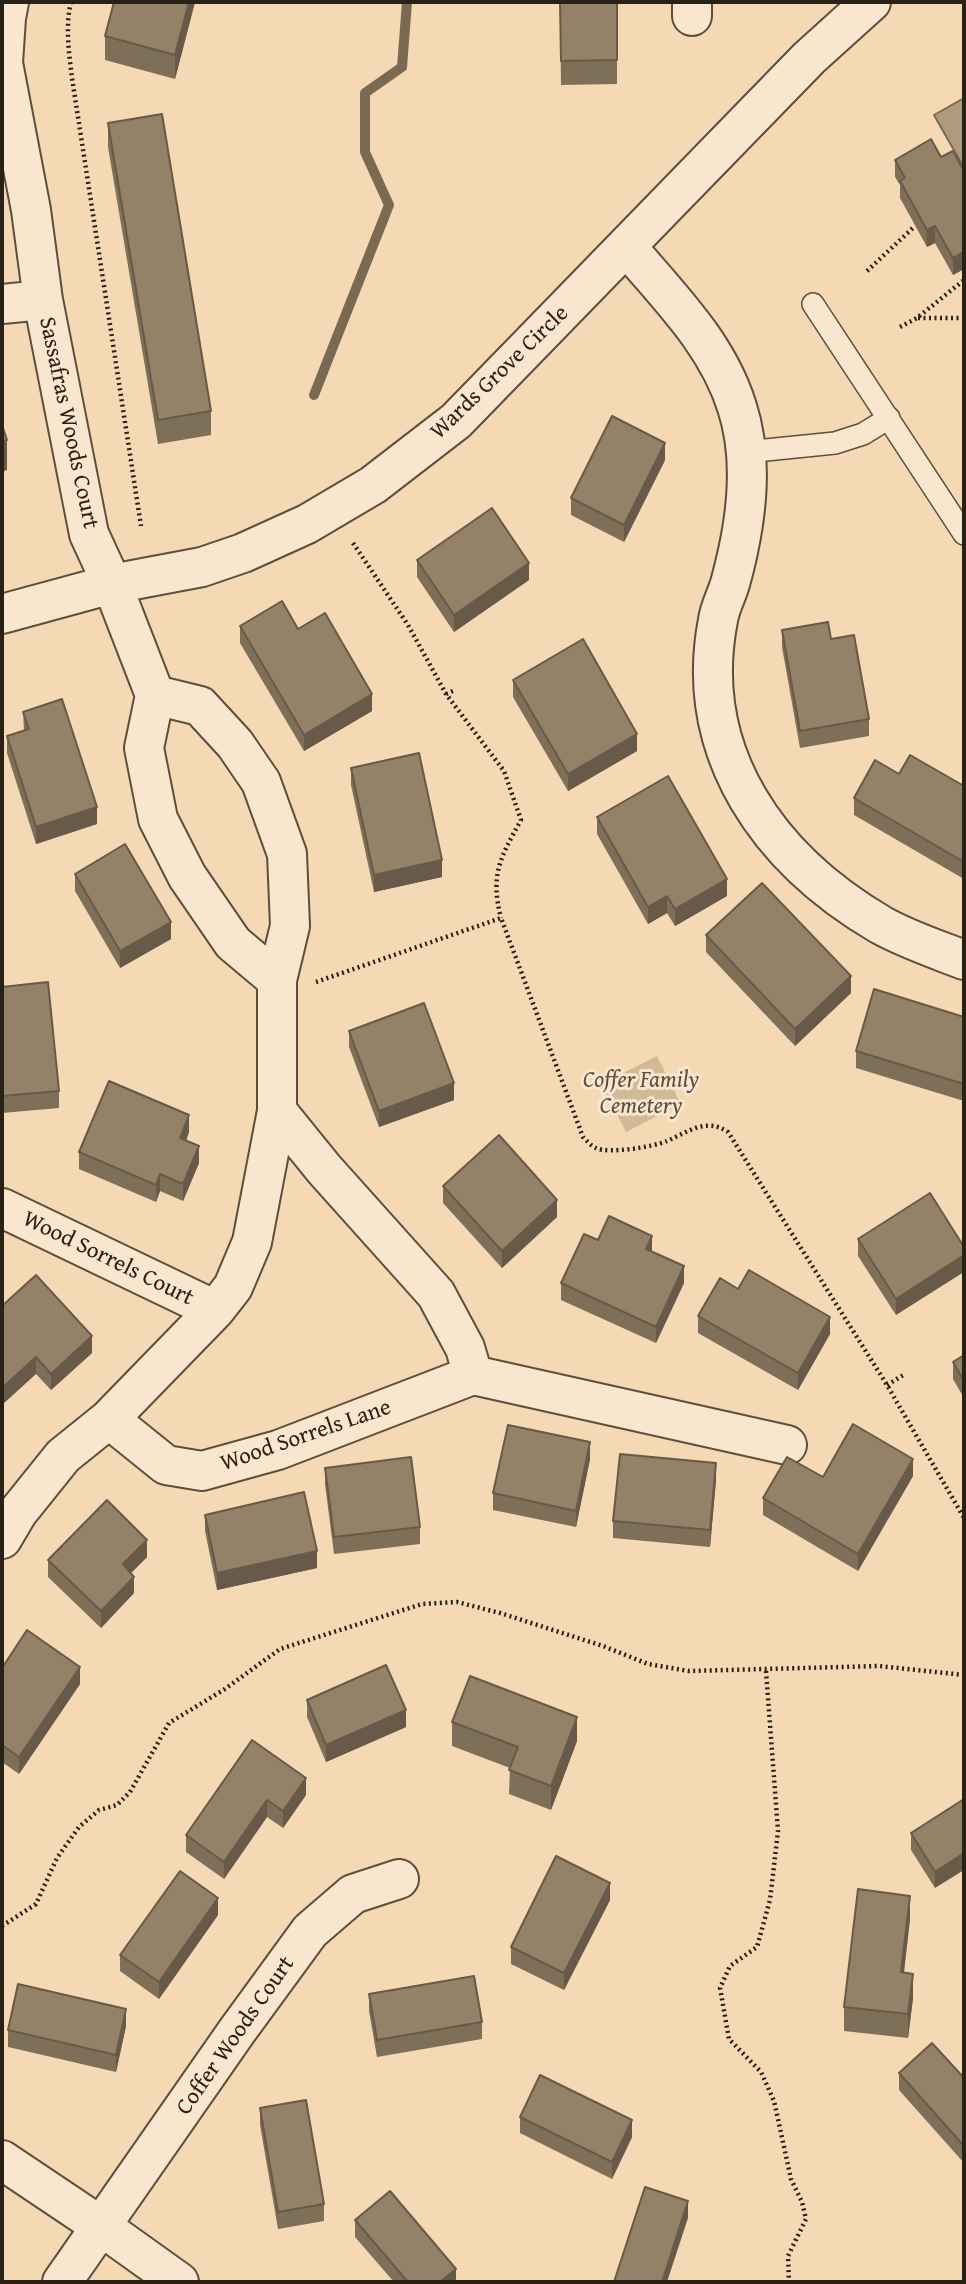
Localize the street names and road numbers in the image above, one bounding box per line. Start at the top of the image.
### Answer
street label: Wards Grove Circle [425,300,575,446]
street label: Sassafras Woods Court [32,315,104,531]
street label: Wood Sorrels Court [18,1206,198,1312]
street label: Wood Sorrels Lane [217,1394,395,1478]
street label: Coffer Woods Court [171,1951,301,2121]

